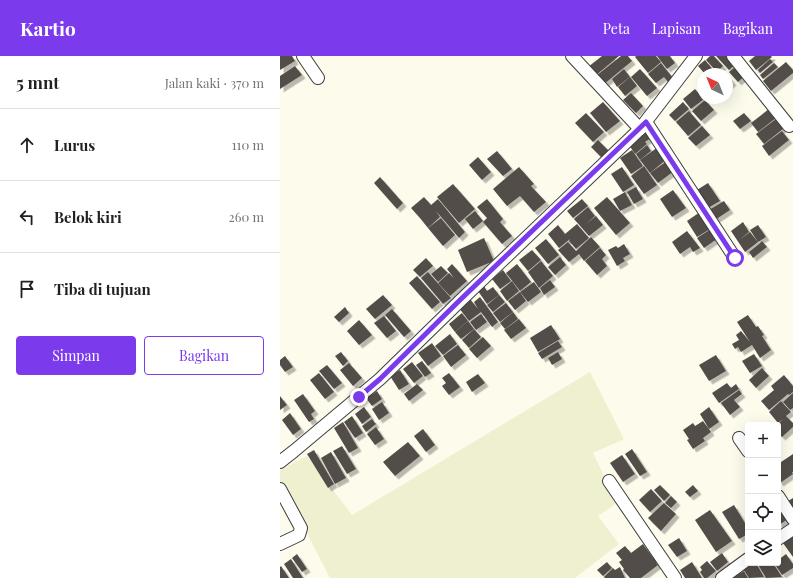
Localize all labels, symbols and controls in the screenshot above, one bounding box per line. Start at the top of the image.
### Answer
text: Kartio [20,15,76,41]
text: Peta [603,19,630,38]
text: Lapisan [652,19,701,38]
text: Bagikan [723,19,773,38]
north arrow [697,68,733,104]
text: 5 mnt [16,71,59,93]
text: Jalan kaki · 370 m [165,74,264,91]
icon: ahead [16,134,38,156]
text: Lurus [54,135,95,155]
text: 110 m [232,136,264,153]
icon: left [16,206,38,228]
text: Belok kiri [54,207,122,227]
text: 260 m [228,208,264,225]
route start [726,249,744,267]
icon: arrive [16,278,38,300]
text: Tiba di tujuan [54,279,151,299]
button: Simpan [16,336,136,375]
button: Bagikan [144,336,264,375]
route end [350,388,368,406]
map controls [745,422,781,566]
button: + [745,422,781,458]
button: − [745,458,781,494]
button: locate [745,494,781,530]
button: layers [745,530,781,566]

